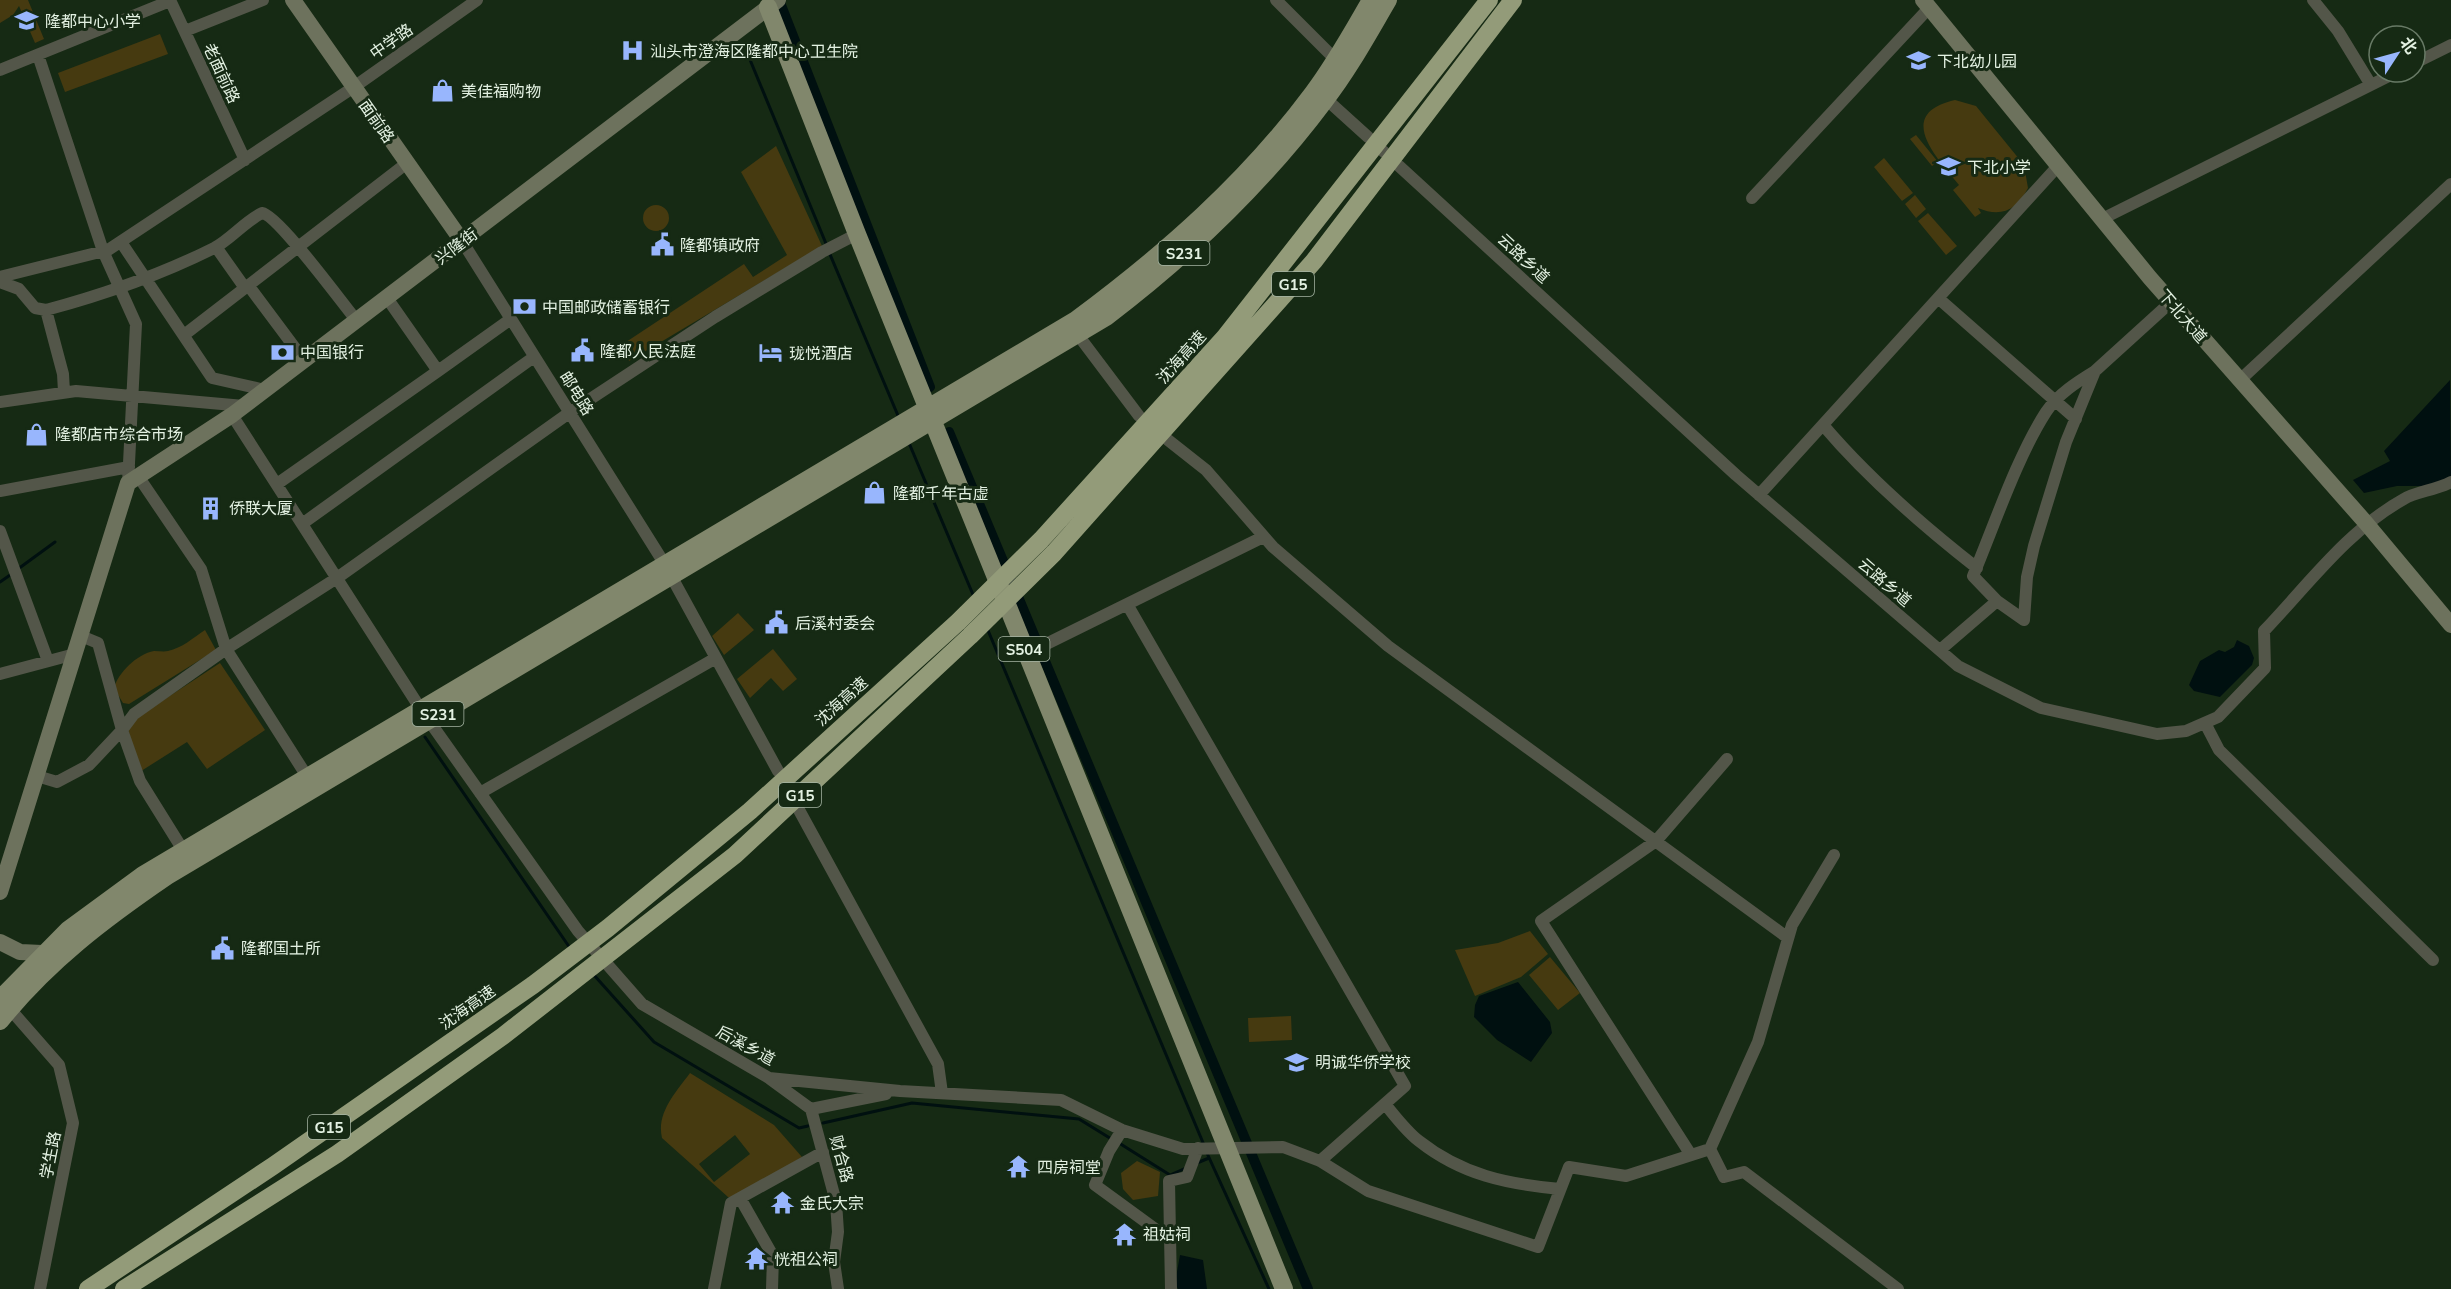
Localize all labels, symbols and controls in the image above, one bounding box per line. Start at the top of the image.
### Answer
school or university icon: 隆都中心小学 [14,8,40,34]
place label: 隆都中心小学 [45,11,141,31]
street label: 中学路 [366,19,416,63]
north arrow [2367,24,2427,84]
text: 北 [2396,33,2422,58]
hospital icon: 汕头市澄海区隆都中心卫生院 [619,38,645,64]
street label: 老面前路 [199,40,245,106]
place label: 汕头市澄海区隆都中心卫生院 [650,41,858,61]
school or university icon: 下北幼儿园 [1906,48,1932,74]
place label: 下北幼儿园 [1937,51,2017,71]
shop icon: 美佳福购物 [430,78,456,104]
place label: 美佳福购物 [461,81,541,101]
street label: 面前路 [355,96,399,146]
school or university icon: 下北小学 [1936,154,1962,180]
place label: 下北小学 [1967,157,2031,177]
street label: 兴隆街 [431,224,481,268]
street label: 云路乡道 [1494,229,1554,287]
public building icon: 隆都镇政府 [649,232,675,258]
place label: 隆都镇政府 [680,235,760,255]
road number: S231 [1158,241,1210,265]
road number: G15 [1272,272,1314,296]
street label: 下北大道 [2154,285,2212,347]
bank icon: 中国邮政储蓄银行 [511,294,537,320]
place label: 中国邮政储蓄银行 [542,297,670,317]
street label: 沈海高速 [1152,327,1210,387]
public building icon: 隆都人民法庭 [569,338,595,364]
bank icon: 中国银行 [269,339,295,365]
hotel icon: 珑悦酒店 [758,340,784,366]
place label: 隆都人民法庭 [600,341,696,361]
place label: 中国银行 [300,342,364,362]
place label: 珑悦酒店 [789,343,853,363]
street label: 邮电路 [556,367,598,419]
shop icon: 隆都店市综合市场 [24,421,50,447]
place label: 隆都店市综合市场 [55,424,183,444]
shop icon: 隆都千年古虚 [862,480,888,506]
place label: 隆都千年古虚 [893,483,989,503]
building icon: 侨联大厦 [198,495,224,521]
place label: 侨联大厦 [229,498,293,518]
street label: 云路乡道 [1854,553,1916,611]
public building icon: 后溪村委会 [764,610,790,636]
place label: 后溪村委会 [795,613,875,633]
road number: S504 [998,637,1050,661]
street label: 沈海高速 [811,672,871,730]
road number: S231 [412,702,464,726]
road number: G15 [779,783,821,807]
public building icon: 隆都国土所 [210,935,236,961]
place label: 隆都国土所 [241,938,321,958]
street label: 沈海高速 [435,980,499,1034]
street label: 后溪乡道 [713,1021,779,1069]
school or university icon: 明诚华侨学校 [1284,1049,1310,1075]
place label: 明诚华侨学校 [1315,1052,1411,1072]
road number: G15 [308,1115,350,1139]
street label: 学生路 [36,1130,64,1180]
street label: 财合路 [826,1133,858,1185]
temple icon: 四房祠堂 [1006,1154,1032,1180]
place label: 四房祠堂 [1037,1157,1101,1177]
temple icon: 金氏大宗 [769,1190,795,1216]
place label: 金氏大宗 [800,1193,864,1213]
temple icon: 祖姑祠 [1112,1221,1138,1247]
place label: 祖姑祠 [1143,1224,1191,1244]
temple icon: 恍祖公祠 [743,1246,769,1272]
place label: 恍祖公祠 [774,1249,838,1269]

